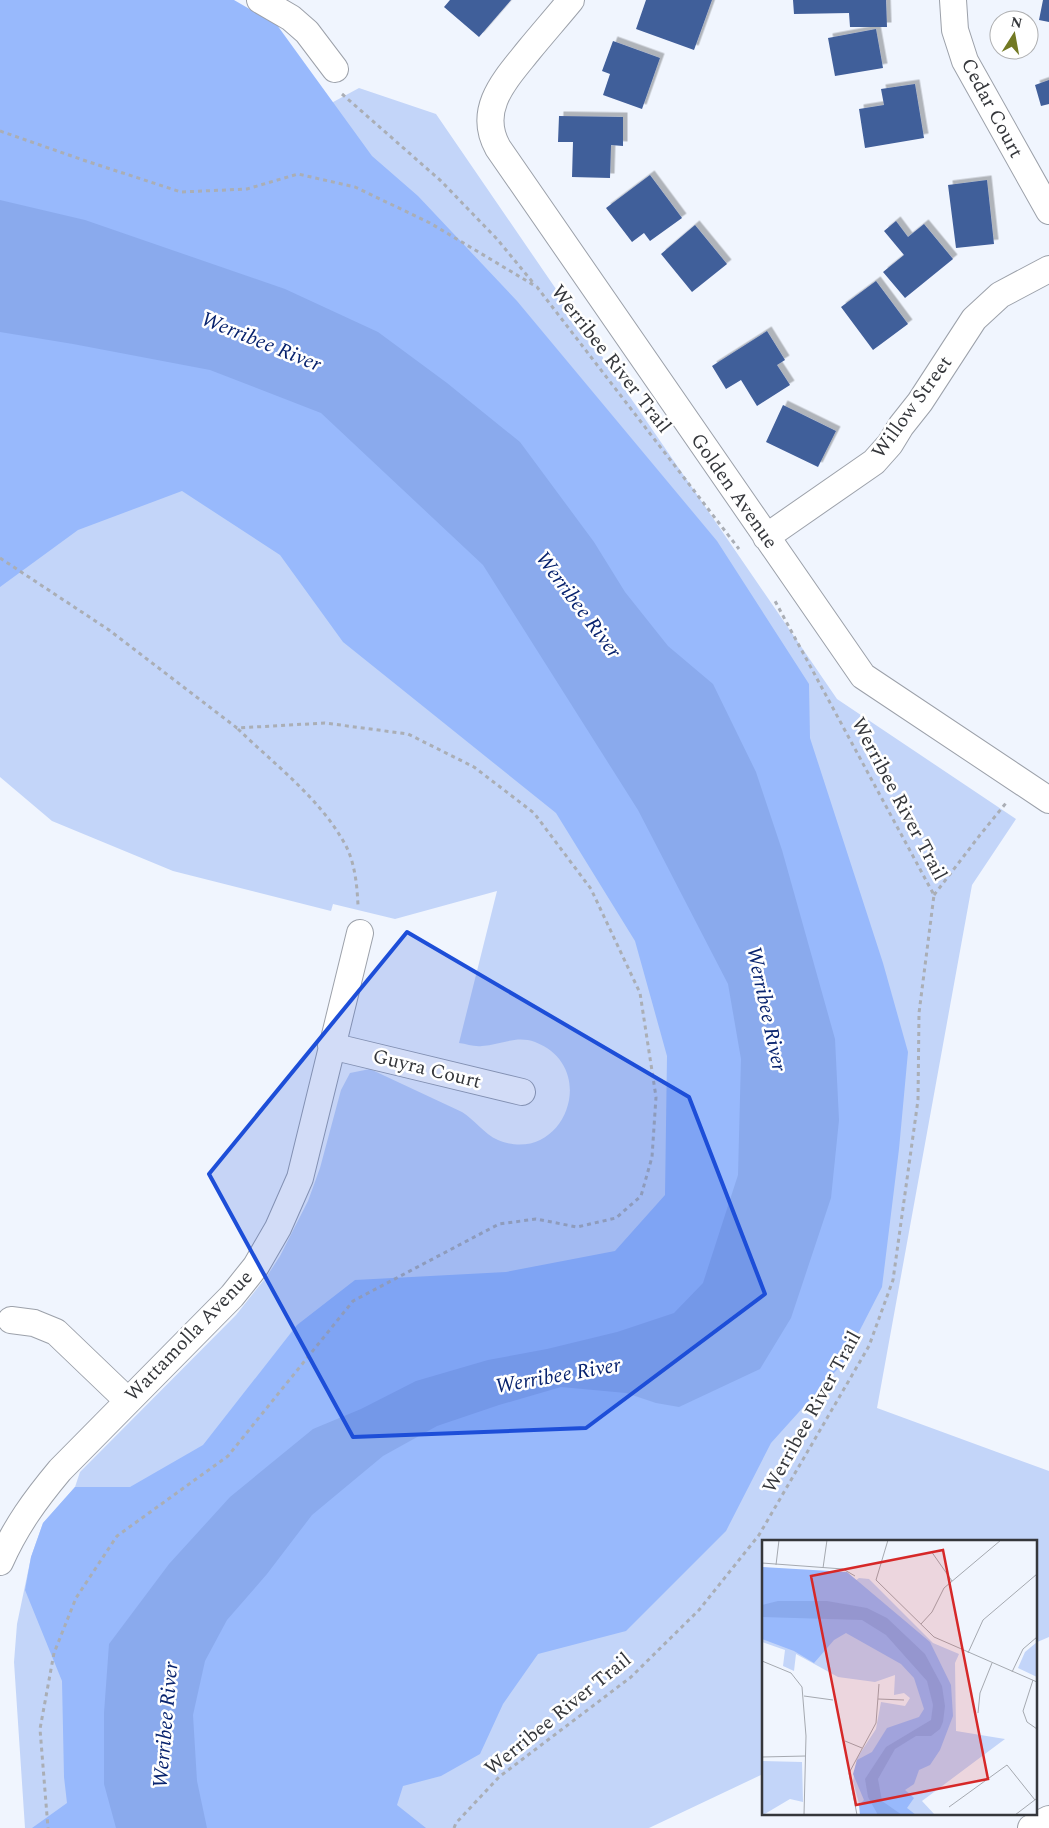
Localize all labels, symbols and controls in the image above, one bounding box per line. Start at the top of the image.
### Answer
north arrow [989,10,1039,60]
text: N [1009,11,1024,34]
street label: Cedar Court [953,53,1031,163]
street label: Werribee River Trail [543,278,679,440]
water label: Werribee River [196,303,327,381]
street label: Willow Street [864,349,960,465]
street label: Golden Avenue [683,427,785,555]
water label: Werribee River [527,545,629,666]
street label: Werribee River Trail [843,712,955,886]
water label: Werribee River [737,943,795,1075]
street label: Guyra Court [370,1041,484,1097]
street label: Wattamolla Avenue [118,1263,260,1409]
street label: Werribee River Trail [755,1325,869,1499]
water label: Werribee River [493,1349,624,1403]
inset map [762,1540,1036,1816]
street label: Werribee River Trail [478,1645,638,1783]
water label: Werribee River [145,1660,188,1790]

